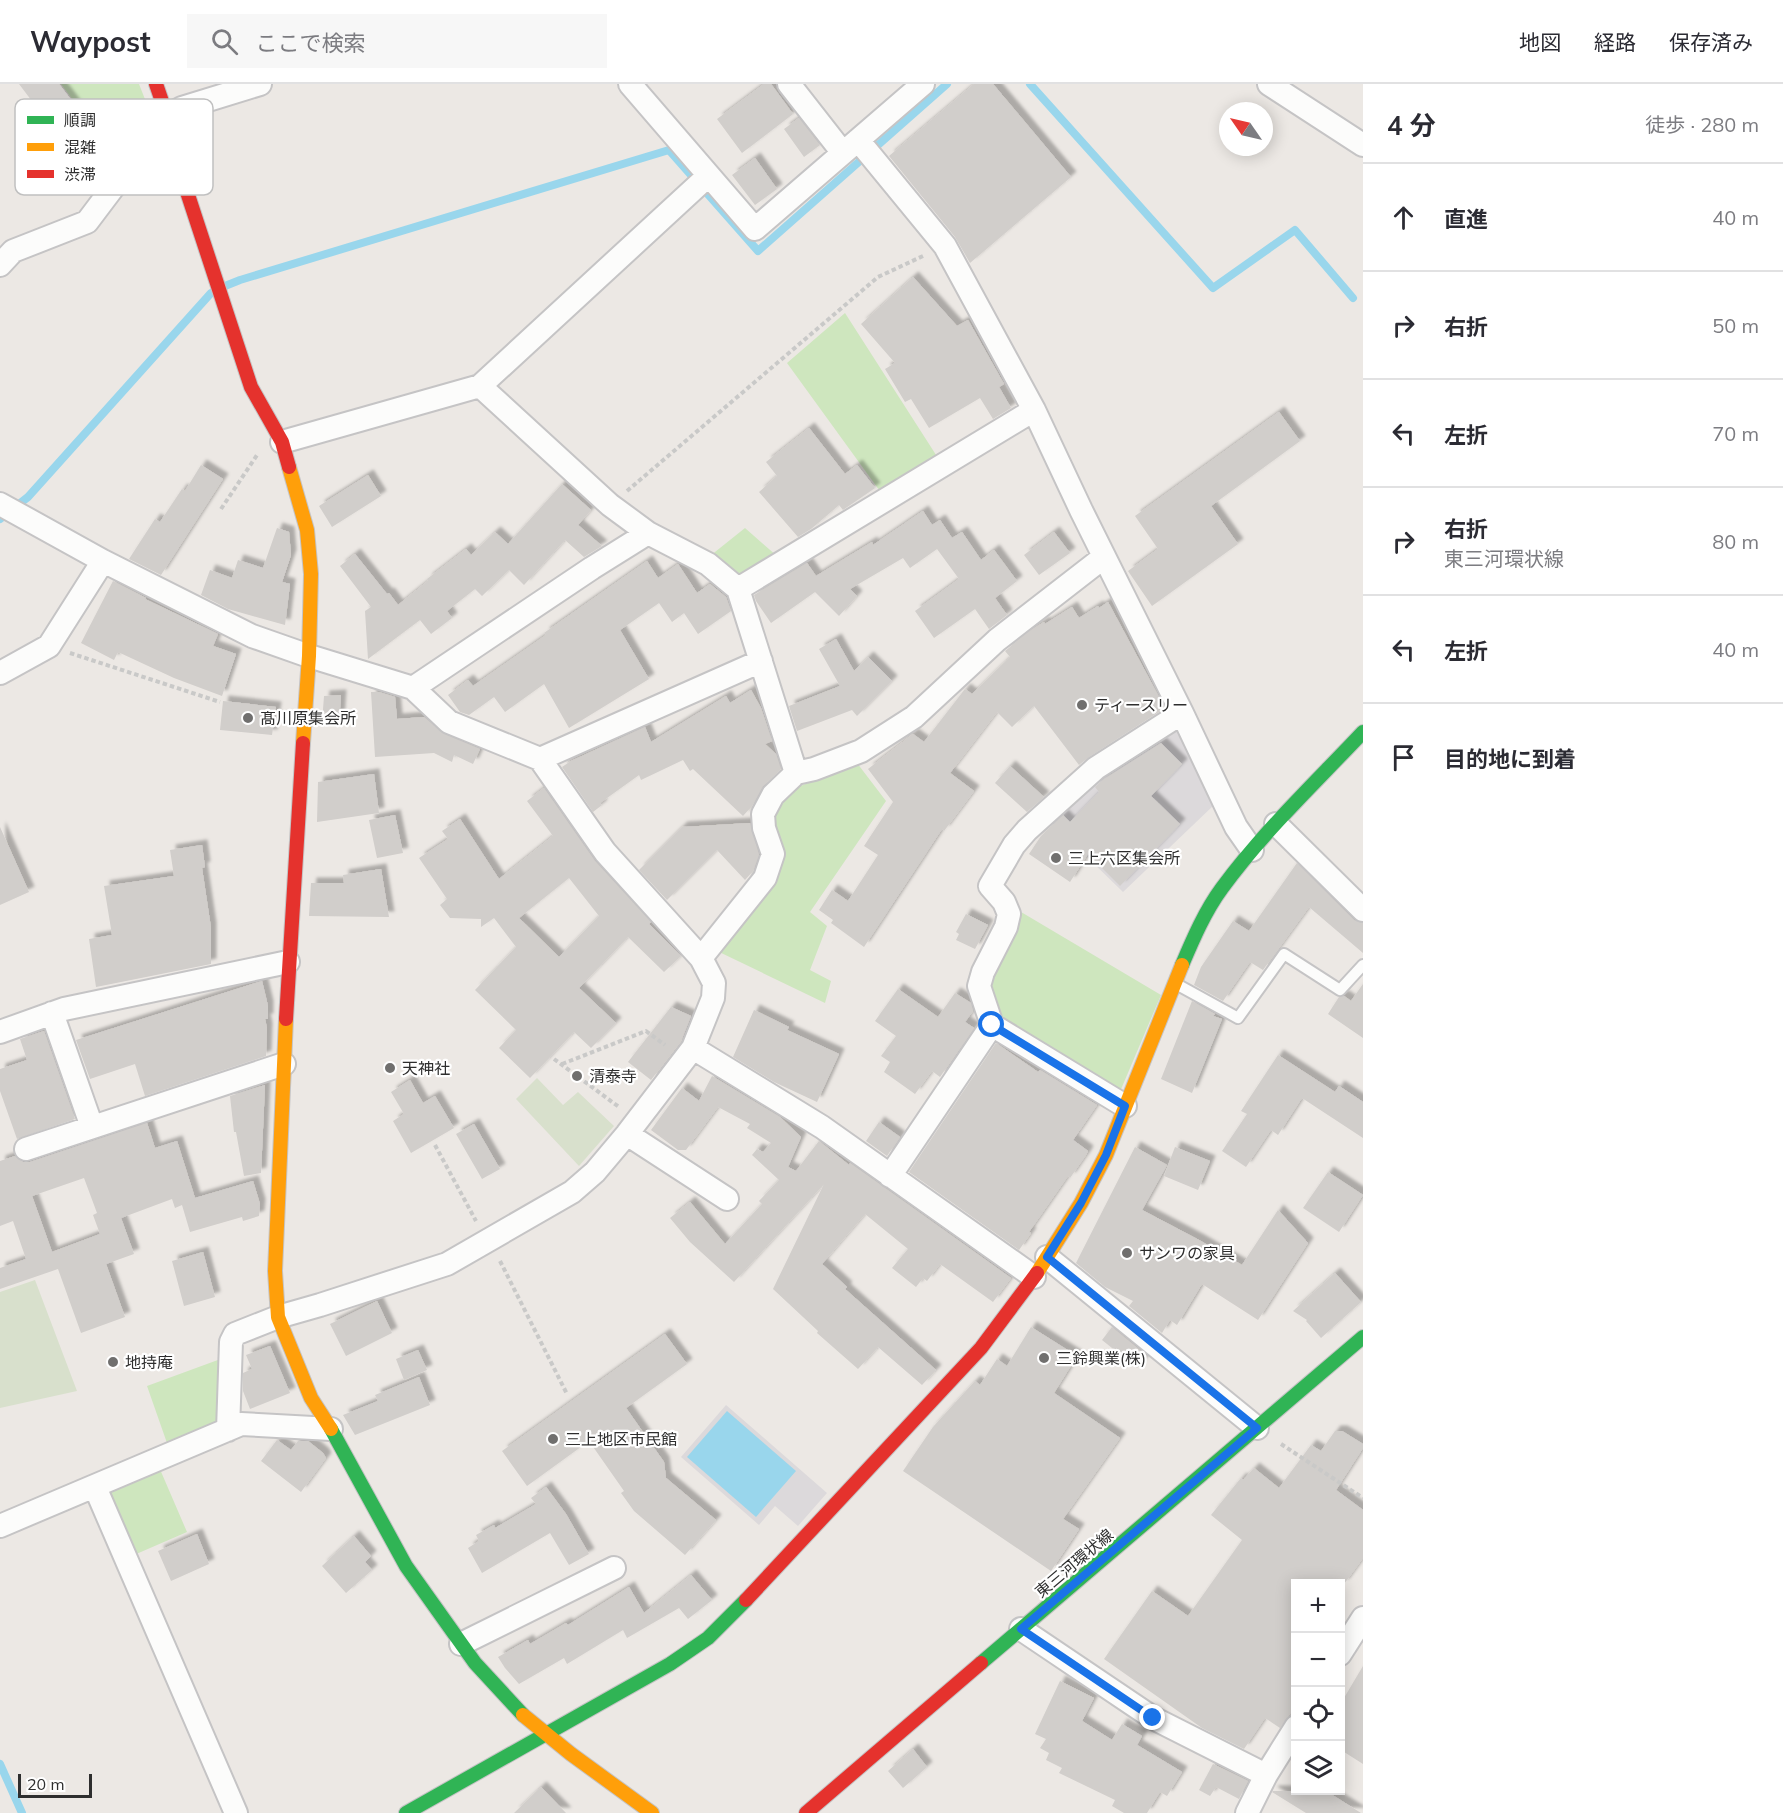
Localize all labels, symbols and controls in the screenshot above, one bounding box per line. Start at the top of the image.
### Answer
search box [187,14,607,68]
text: Waypost [30,24,151,59]
icon: search [208,25,241,58]
text: ここで検索 [256,29,366,57]
text: 地図 [1519,29,1561,55]
text: 経路 [1594,29,1636,55]
text: 保存済み [1669,29,1753,55]
legend [15,99,213,195]
north arrow [1219,102,1273,156]
text: 4 分 [1387,109,1436,142]
text: 順調 [64,110,96,130]
text: 徒歩 · 280 m [1645,112,1759,137]
text: 混雑 [64,137,96,157]
text: 渋滞 [64,164,96,184]
icon: ahead [1387,201,1420,234]
text: 直進 [1444,205,1488,233]
text: 40 m [1712,205,1759,230]
icon: right [1387,309,1420,342]
text: 右折 [1444,313,1488,341]
text: 50 m [1712,313,1759,338]
icon: left [1387,417,1420,450]
text: 左折 [1444,421,1488,449]
text: 70 m [1712,421,1759,446]
text: 右折 [1444,515,1488,543]
icon: right [1387,525,1420,558]
text: 80 m [1712,529,1759,554]
text: 東三河環状線 [1444,546,1564,571]
icon: left [1387,633,1420,666]
text: 左折 [1444,637,1488,665]
text: 40 m [1712,637,1759,662]
place label: ティースリー [1094,695,1188,715]
marker: ティースリー [1075,698,1089,712]
place label: 髙川原集会所 [260,708,356,728]
marker: 髙川原集会所 [241,711,255,725]
icon: arrive [1387,741,1420,774]
text: 目的地に到着 [1444,745,1576,773]
place label: 三上六区集会所 [1068,848,1180,868]
marker: 三上六区集会所 [1049,851,1063,865]
route start [978,1011,1004,1037]
place label: 天神社 [402,1058,450,1078]
marker: 天神社 [383,1061,397,1075]
place label: 清泰寺 [589,1066,637,1086]
marker: 清泰寺 [570,1069,584,1083]
place label: サンワの家具 [1139,1243,1235,1263]
marker: サンワの家具 [1120,1246,1134,1260]
place label: 三鈴興業(株) [1056,1348,1146,1368]
marker: 三鈴興業(株) [1037,1351,1051,1365]
place label: 地持庵 [125,1352,173,1372]
marker: 地持庵 [106,1355,120,1369]
place label: 三上地区市民館 [565,1429,677,1449]
marker: 三上地区市民館 [546,1432,560,1446]
street label: 東三河環状線 [1031,1524,1117,1602]
map controls [1291,1579,1345,1795]
button: + [1291,1579,1345,1633]
button: − [1291,1633,1345,1687]
button: locate [1291,1687,1345,1741]
route end [1139,1704,1165,1730]
button: layers [1291,1741,1345,1795]
scale bar [18,1771,92,1798]
text: 20 m [27,1774,64,1794]

